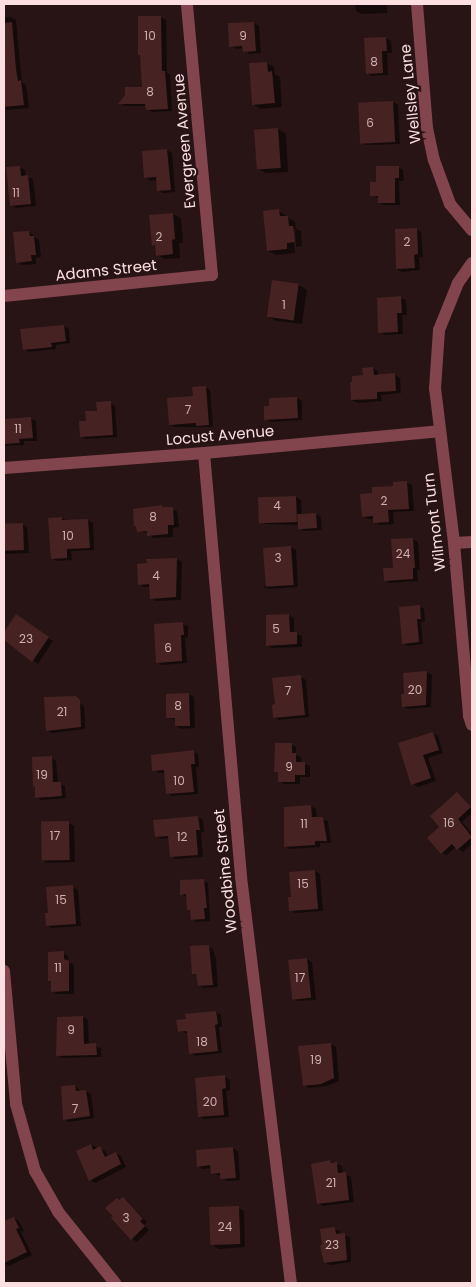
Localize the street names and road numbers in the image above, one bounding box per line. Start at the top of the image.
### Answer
street label: Wellsley Lane [396,43,424,145]
street label: Evergreen Avenue [169,73,199,209]
street label: Adams Street [55,256,157,284]
street label: Locust Avenue [165,421,275,449]
street label: Wilmont Turn [419,472,449,572]
street label: Woodbine Street [210,808,240,934]

